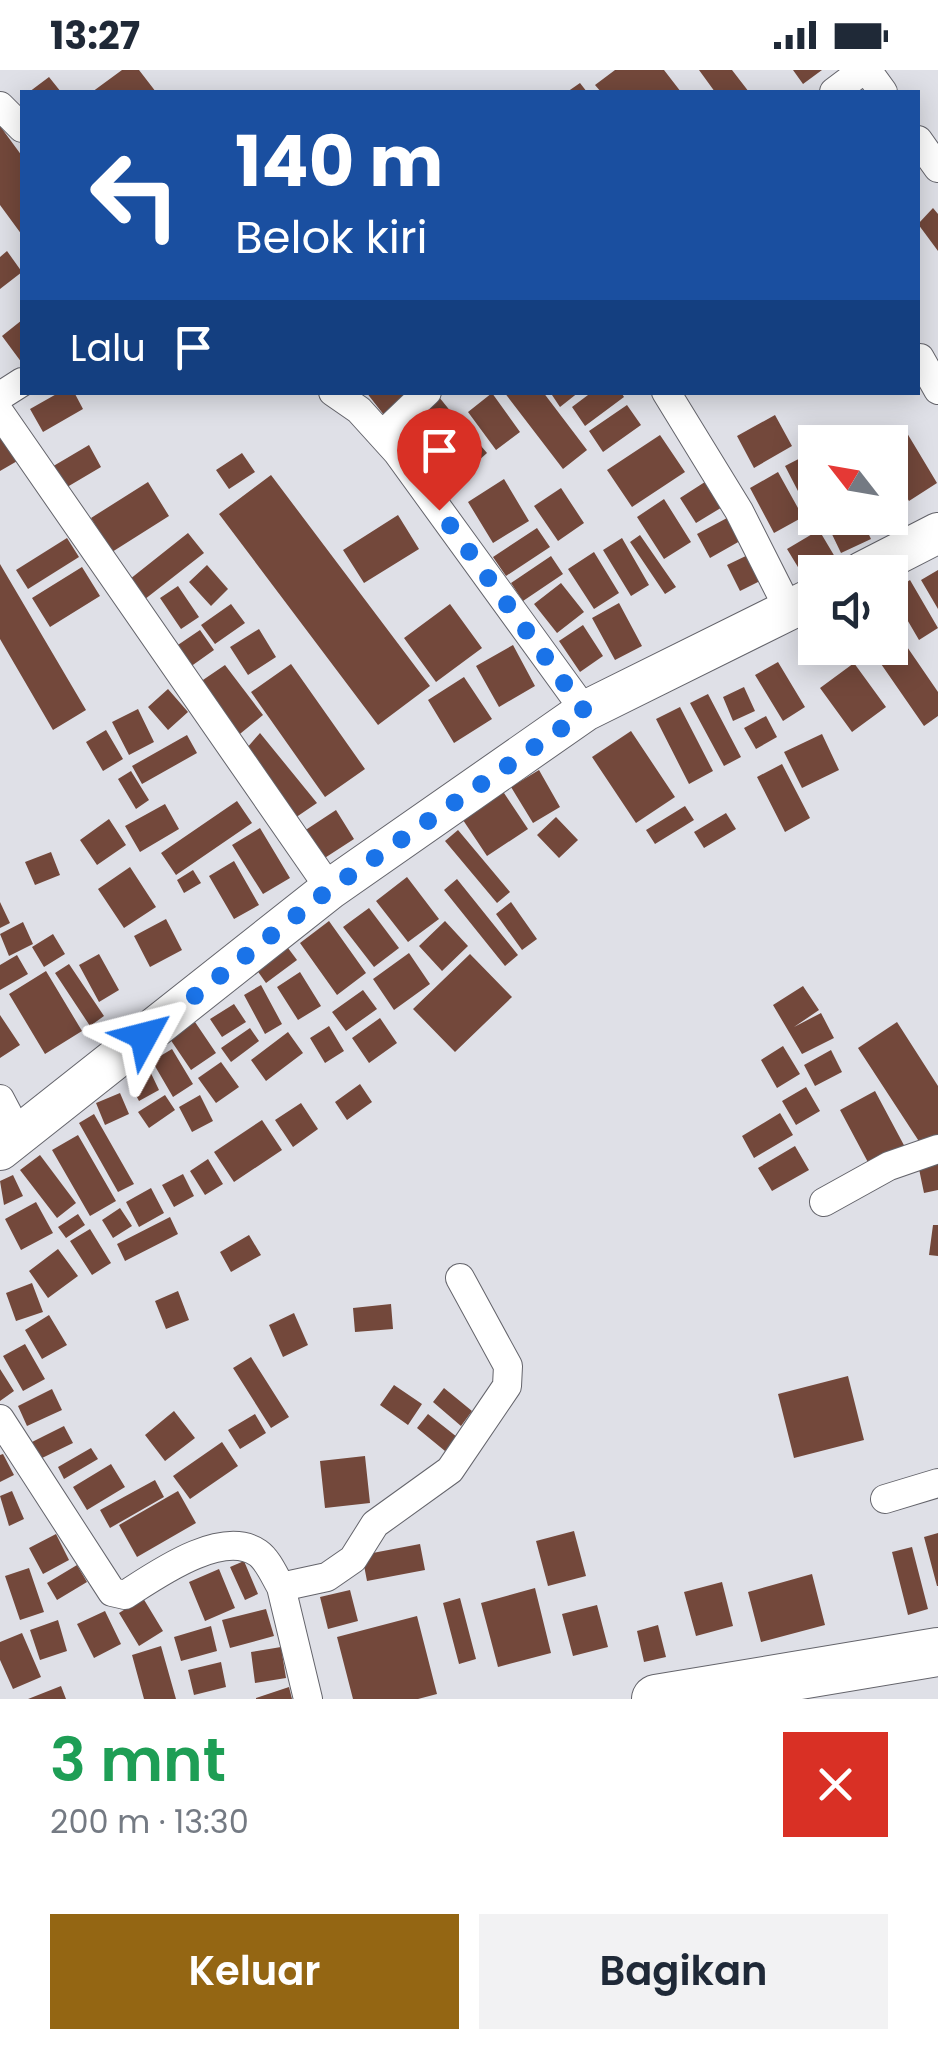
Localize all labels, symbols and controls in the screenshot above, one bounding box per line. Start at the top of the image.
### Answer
text: 13:27 [50,9,140,62]
text: 140 m [235,112,443,211]
icon: left [70,130,200,260]
text: Belok kiri [235,206,428,269]
icon: arrive [166,320,221,375]
text: Lalu [70,321,146,374]
pin [397,408,482,511]
icon: arrive [412,423,467,478]
north arrow [798,425,908,535]
map controls [798,425,908,665]
button: sound [798,555,908,665]
position arrow [92,984,196,1088]
text: 3 mnt [50,1718,226,1802]
button: close [783,1732,888,1837]
text: 200 m · 13:30 [50,1799,249,1844]
button: Keluar [50,1914,459,2029]
button: Bagikan [479,1914,888,2029]

